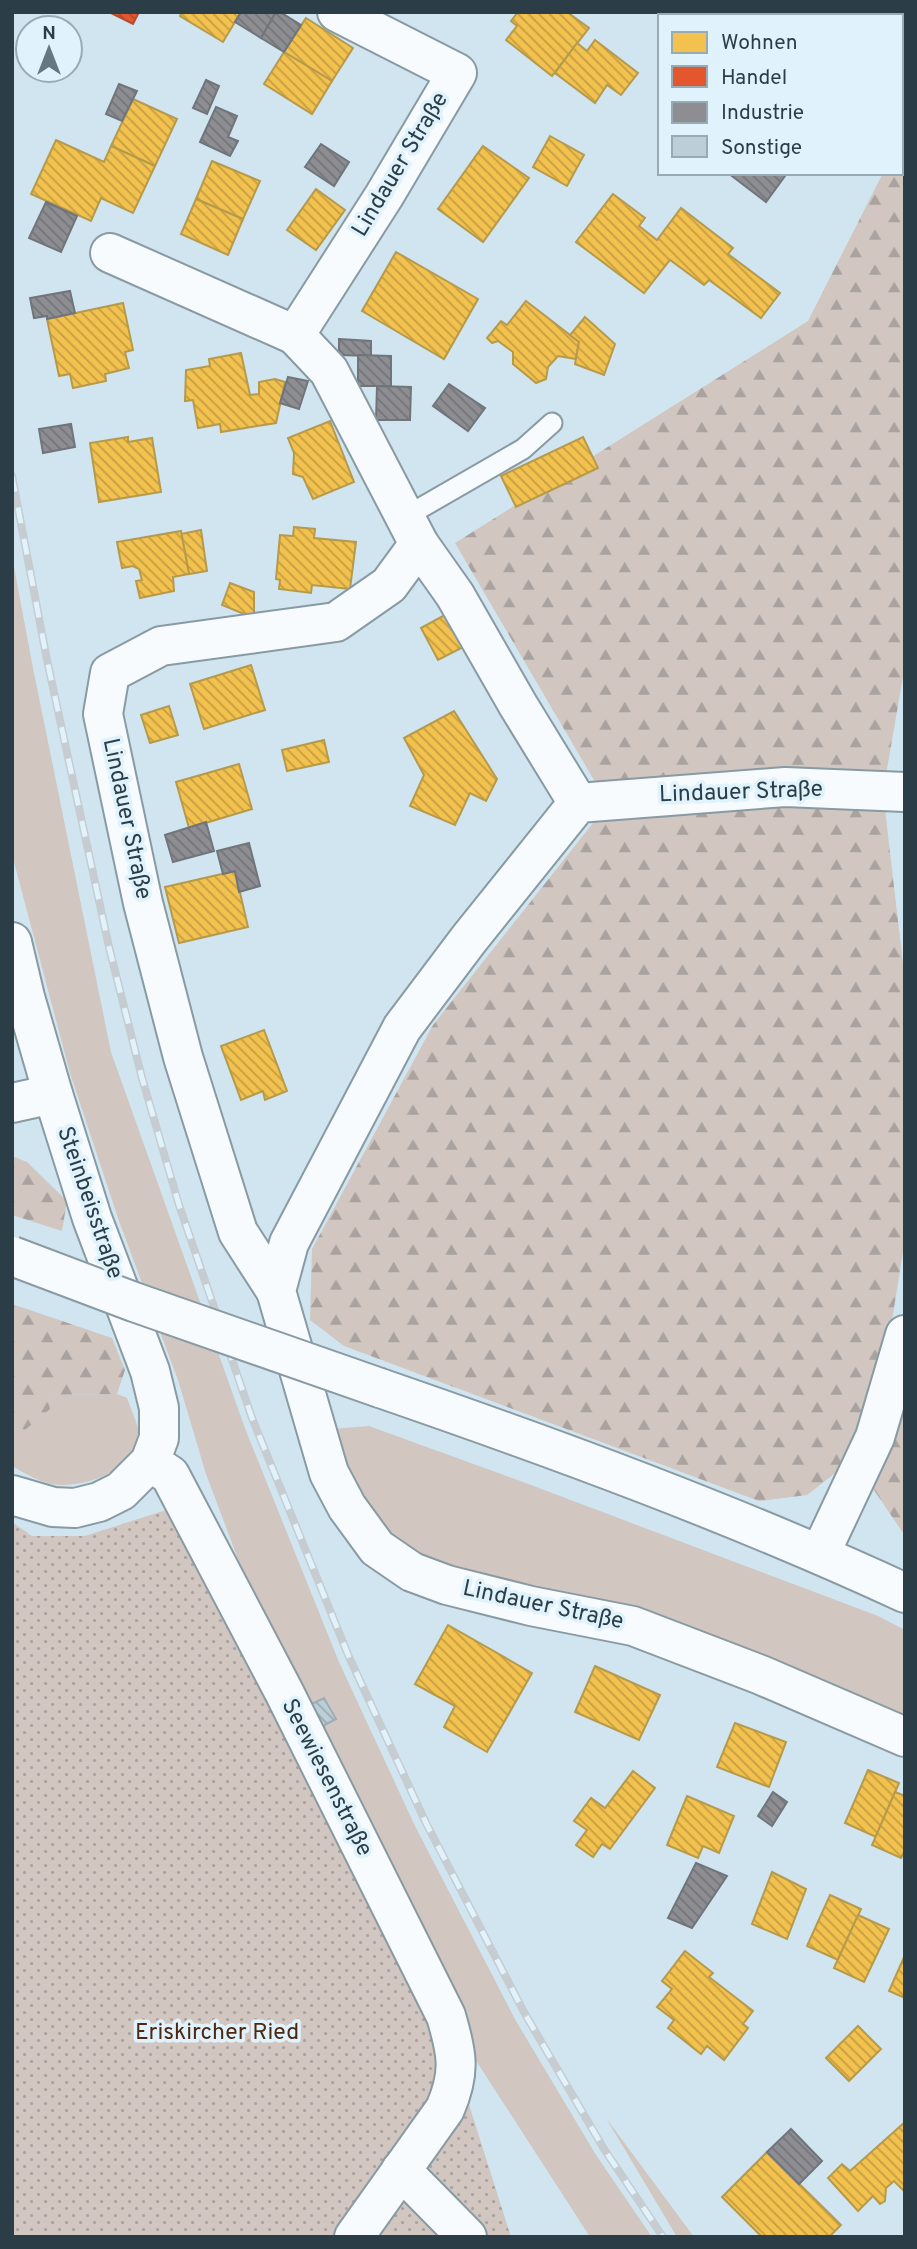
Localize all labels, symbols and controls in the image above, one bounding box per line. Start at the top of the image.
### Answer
north arrow [14,14,84,84]
legend [658,14,903,175]
text: N [42,22,56,46]
text: Wohnen [721,30,798,57]
text: Handel [721,65,787,92]
street label: Lindauer Straße [346,87,456,243]
text: Industrie [721,100,804,127]
text: Sonstige [721,135,802,162]
street label: Lindauer Straße [95,736,157,902]
street label: Lindauer Straße [659,776,823,810]
street label: Steinbeisstraße [49,1123,129,1283]
street label: Lindauer Straße [460,1575,626,1637]
street label: Seewiesenstraße [274,1694,378,1862]
park label: Eriskircher Ried [135,2019,299,2048]

